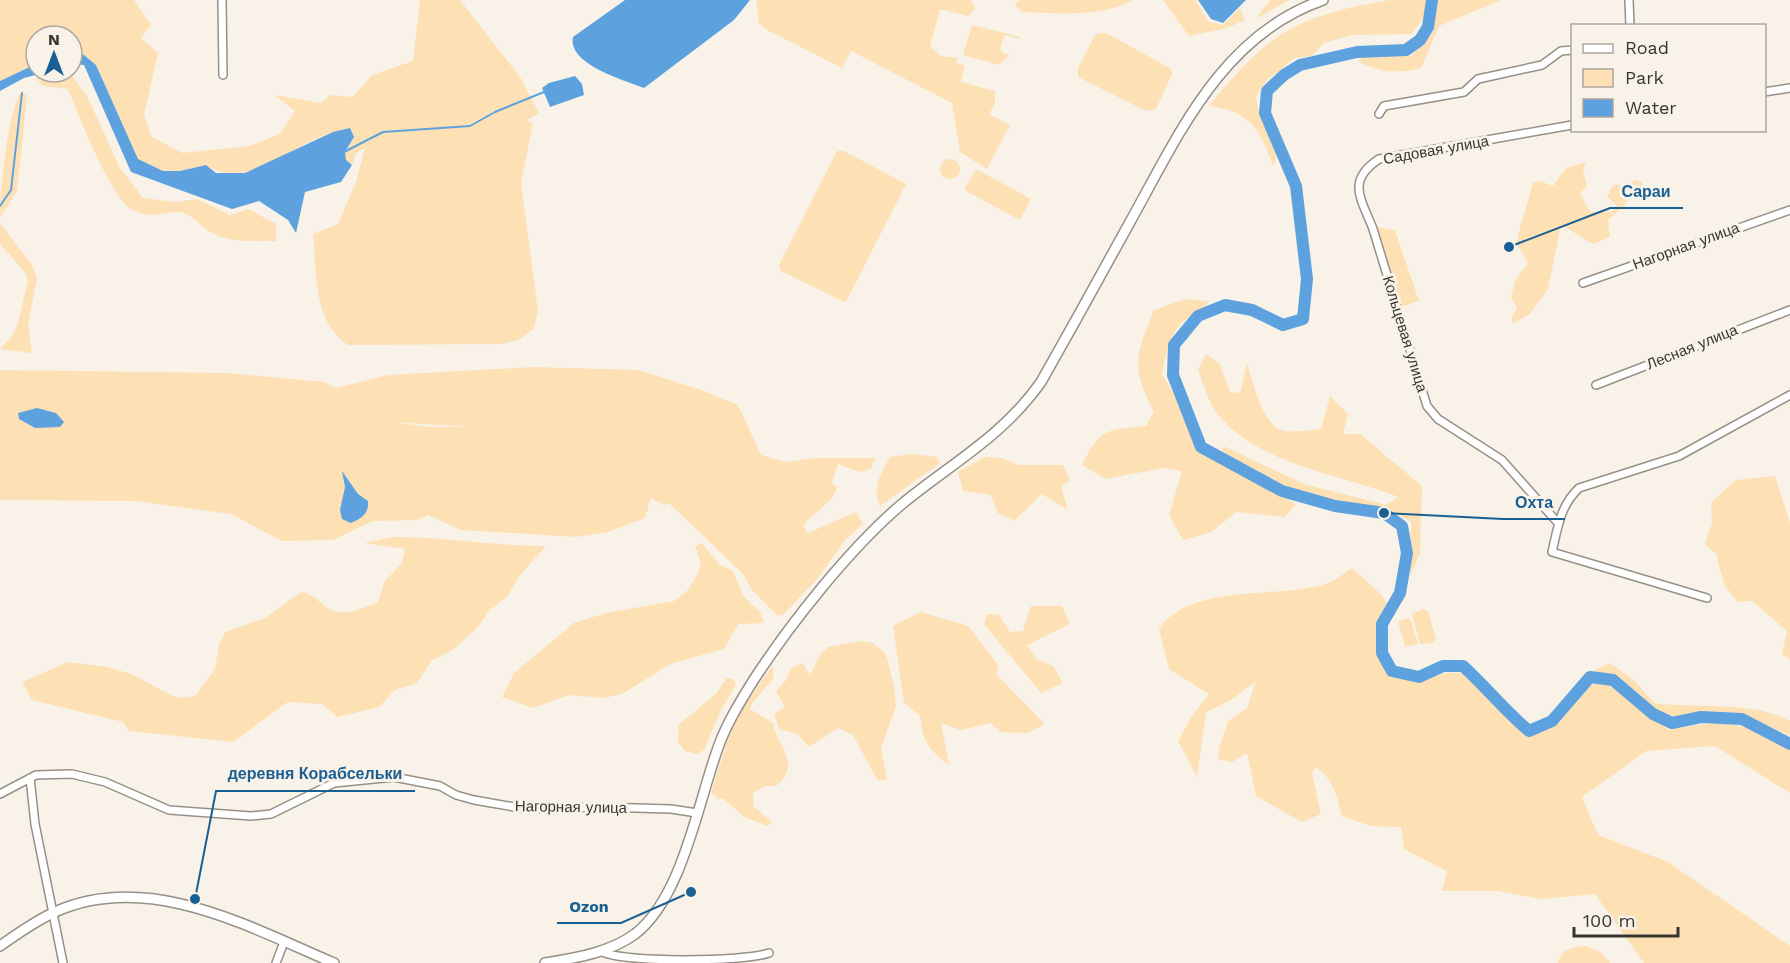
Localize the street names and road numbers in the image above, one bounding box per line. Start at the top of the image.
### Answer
street label: Садовая улица [1382,132,1491,168]
street label: Нагорная улица [1630,218,1742,274]
street label: Кольцевая улица [1379,274,1431,395]
street label: Лесная улица [1644,320,1741,373]
street label: Нагорная улица [515,797,628,817]

